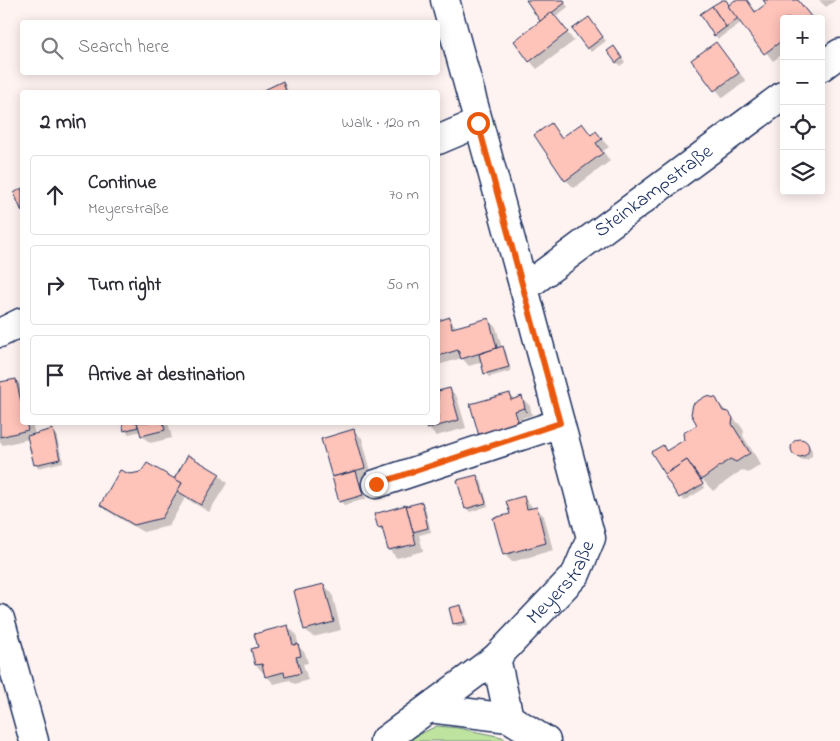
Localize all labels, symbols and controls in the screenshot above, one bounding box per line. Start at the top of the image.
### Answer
map controls [780,15,825,195]
button: + [780,15,825,60]
search box [20,20,440,75]
icon: search [38,34,66,62]
text: Search here [78,34,169,61]
button: − [780,60,825,105]
button: locate [780,105,825,150]
text: 2 min [40,108,86,138]
text: Walk · 120 m [341,111,420,135]
route start [467,112,490,135]
street label: Steinkampstraße [589,138,720,245]
button: layers [780,150,825,195]
text: Continue [88,170,156,197]
icon: ahead [41,181,69,209]
text: 70 m [389,183,419,207]
text: Meyerstraße [88,197,169,221]
icon: right [41,271,69,299]
text: Turn right [88,272,161,299]
text: 50 m [387,273,419,297]
icon: arrive [41,361,69,389]
text: Arrive at destination [88,362,245,389]
route end [365,473,388,496]
street label: Meyerstraße [520,536,603,632]

